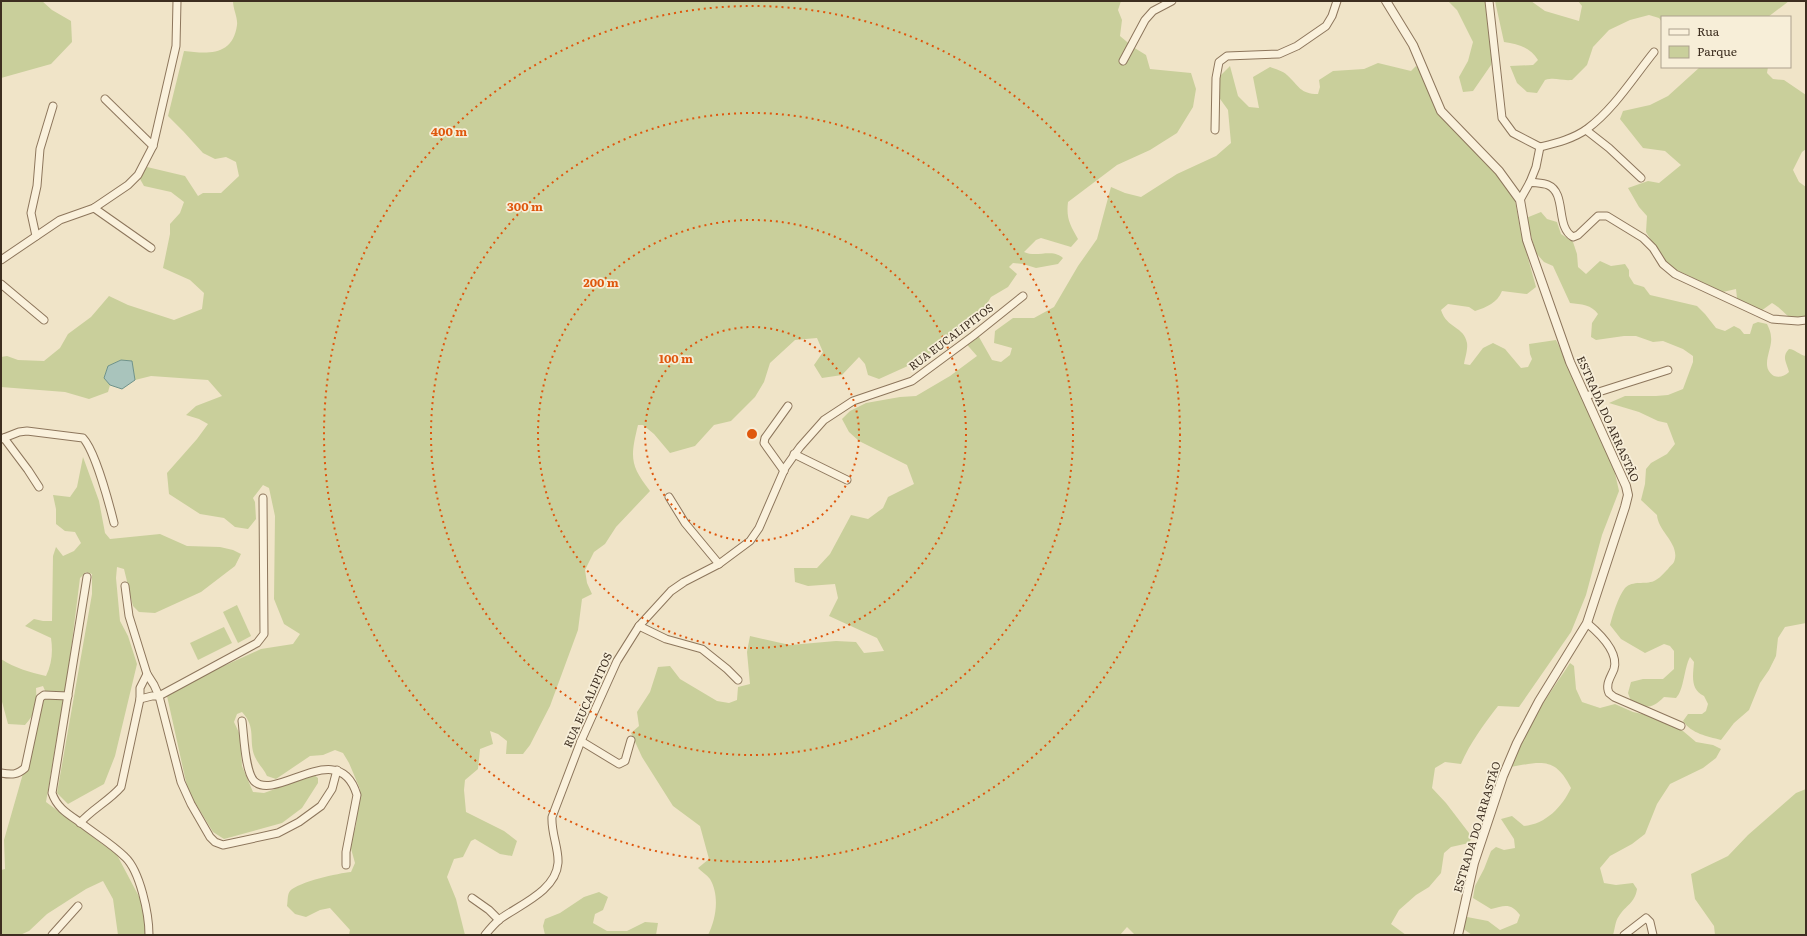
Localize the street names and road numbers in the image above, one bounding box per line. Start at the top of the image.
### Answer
street label: RUA EUCALIPITOS [905,299,996,373]
street label: ESTRADA DO ARRASTÃO [1574,353,1644,484]
street label: RUA EUCALIPITOS [559,650,615,750]
street label: ESTRADA DO ARRASTÃO [1448,759,1504,894]

